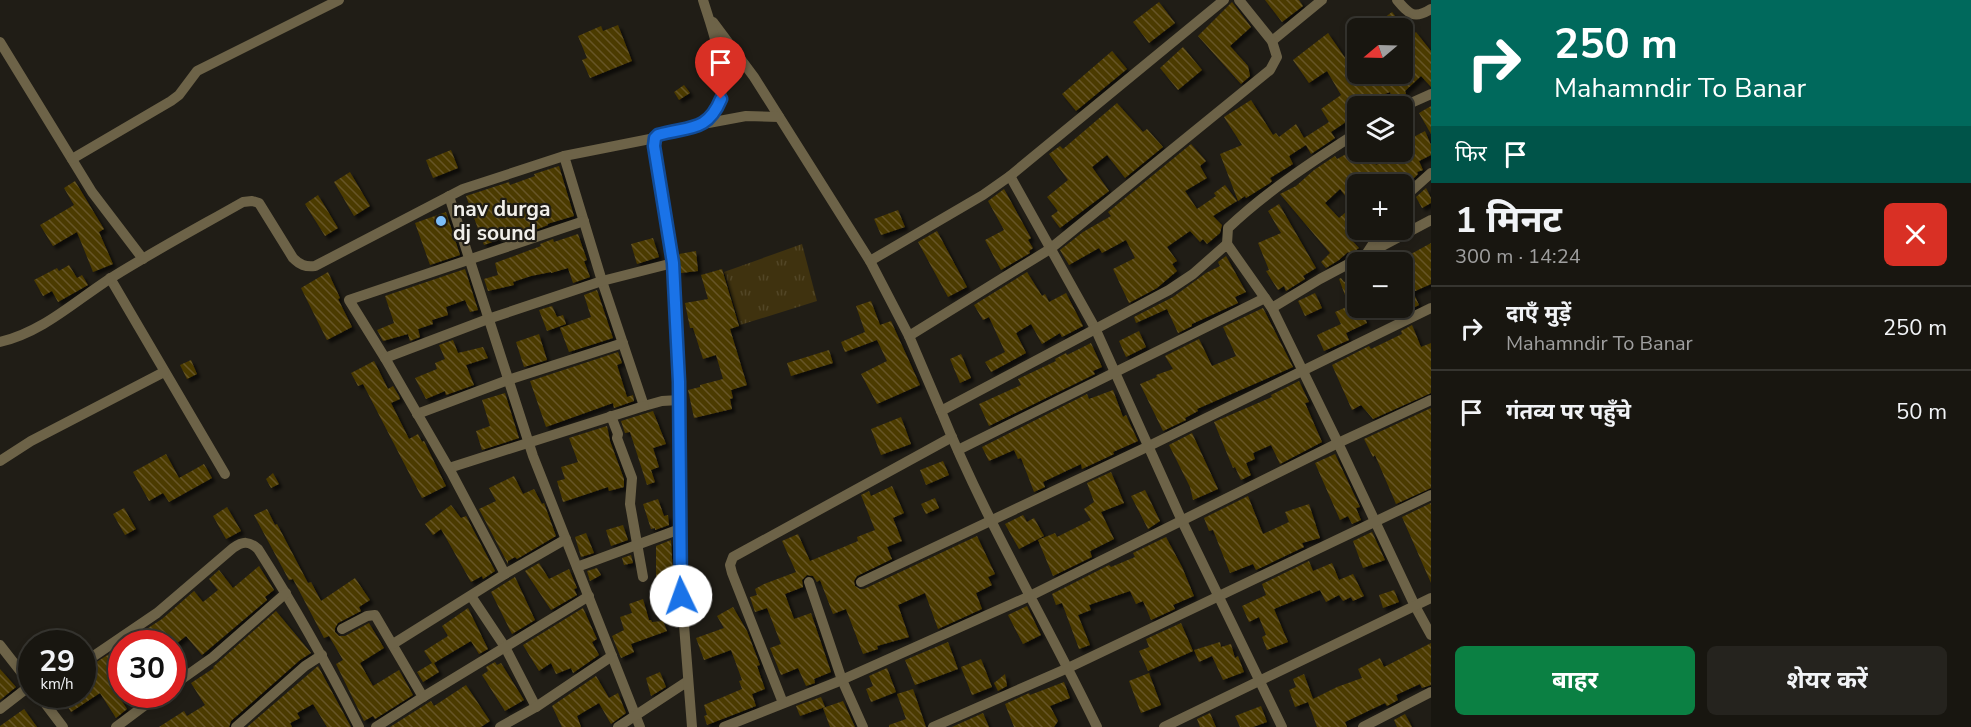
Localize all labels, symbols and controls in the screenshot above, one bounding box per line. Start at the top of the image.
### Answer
text: 250 m [1554,16,1678,73]
north arrow [1347,18,1413,84]
map controls [1347,18,1413,318]
icon: right [1455,24,1533,102]
pin [695,37,746,99]
icon: arrive [704,46,737,79]
text: Mahamndir To Banar [1554,70,1806,107]
button: layers [1347,96,1413,162]
icon: arrive [1499,138,1532,171]
text: फिर [1455,139,1487,169]
button: + [1347,174,1413,240]
place label: nav durga dj sound [453,195,550,247]
text: 1 मिनट [1455,196,1562,245]
button: close [1884,203,1947,266]
marker: nav durga dj sound [434,214,448,228]
text: 300 m · 14:24 [1455,243,1581,270]
button: − [1347,252,1413,318]
text: दाएँ मुड़ें [1506,299,1571,329]
icon: right [1455,312,1488,345]
text: 250 m [1883,313,1947,343]
text: Mahamndir To Banar [1506,330,1693,357]
icon: arrive [1455,396,1488,429]
text: गंतव्य पर पहुँचे [1506,397,1631,427]
text: 50 m [1896,397,1947,427]
position arrow [649,564,713,628]
speed limit sign: 30 [108,630,186,708]
text: 29 [39,641,75,682]
button: बाहर [1455,646,1695,715]
button: शेयर करें [1707,646,1947,715]
text: km/h [40,674,74,694]

